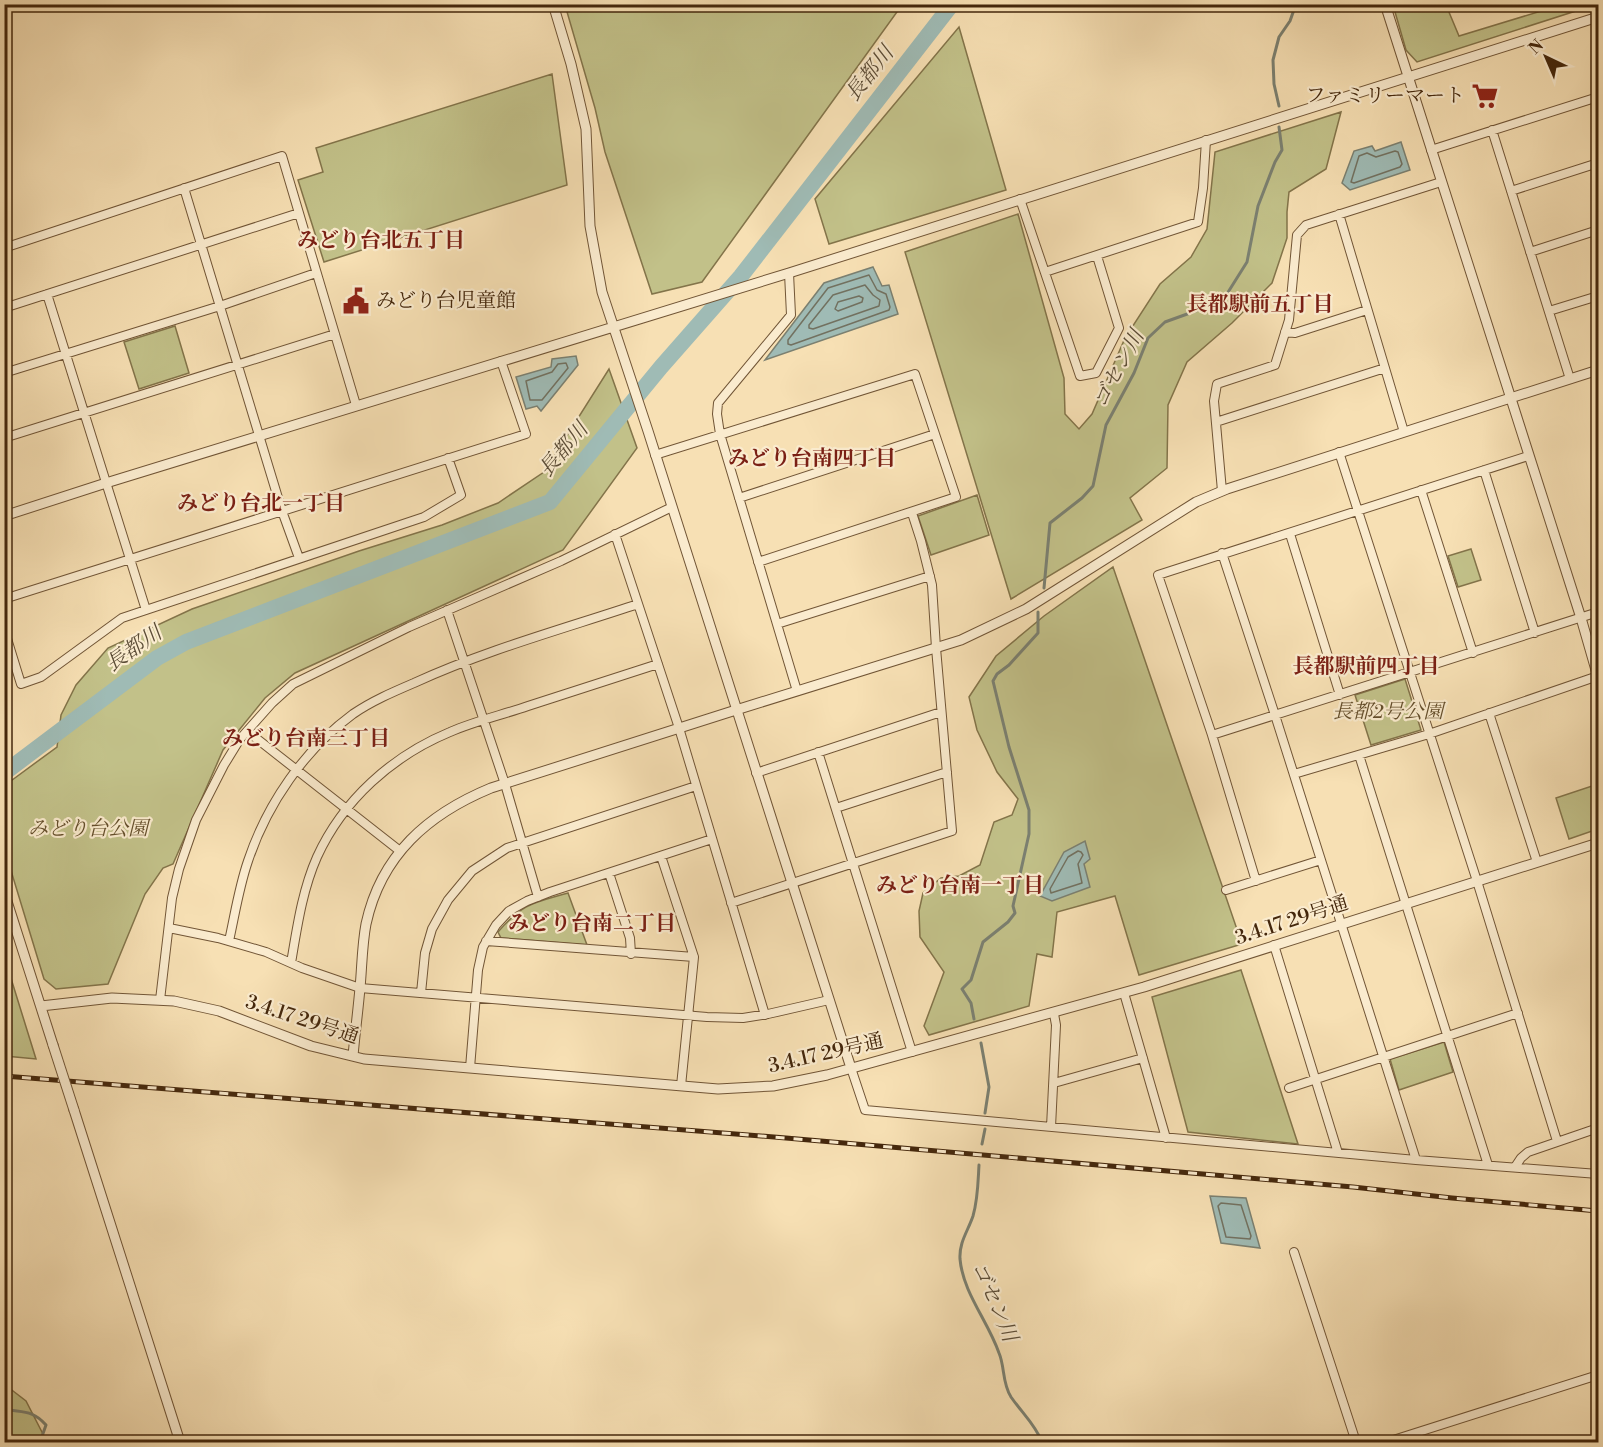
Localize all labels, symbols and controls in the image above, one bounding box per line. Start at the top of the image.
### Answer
north arrow [1516,27,1576,87]
text: N [1525,35,1548,59]
water label: 長都川 [840,40,901,107]
supermarket icon: ファミリーマート [1470,81,1500,111]
place label: ファミリーマート [1305,84,1465,109]
district label: みどり台北五丁目 [297,228,465,254]
public building icon: みどり台児童館 [341,286,371,316]
place label: みどり台児童館 [376,289,516,314]
district label: 長都駅前五丁目 [1187,292,1334,318]
water label: ゴセン川 [1088,324,1151,412]
water label: 長都川 [534,416,595,482]
district label: みどり台南四丁目 [728,446,896,472]
district label: みどり台北一丁目 [177,491,345,517]
water label: 長都川 [101,619,169,678]
district label: 長都駅前四丁目 [1293,654,1440,680]
park label: 長都2号公園 [1333,700,1446,725]
district label: みどり台南三丁目 [222,726,390,752]
park label: みどり台公園 [28,817,151,842]
district label: みどり台南一丁目 [876,873,1044,899]
street label: 3.4.17 29号通 [1232,891,1352,951]
district label: みどり台南二丁目 [508,911,676,937]
street label: 3.4.17 29号通 [242,990,362,1050]
street label: 3.4.17 29号通 [766,1029,886,1079]
water label: ゴセン川 [966,1258,1023,1348]

